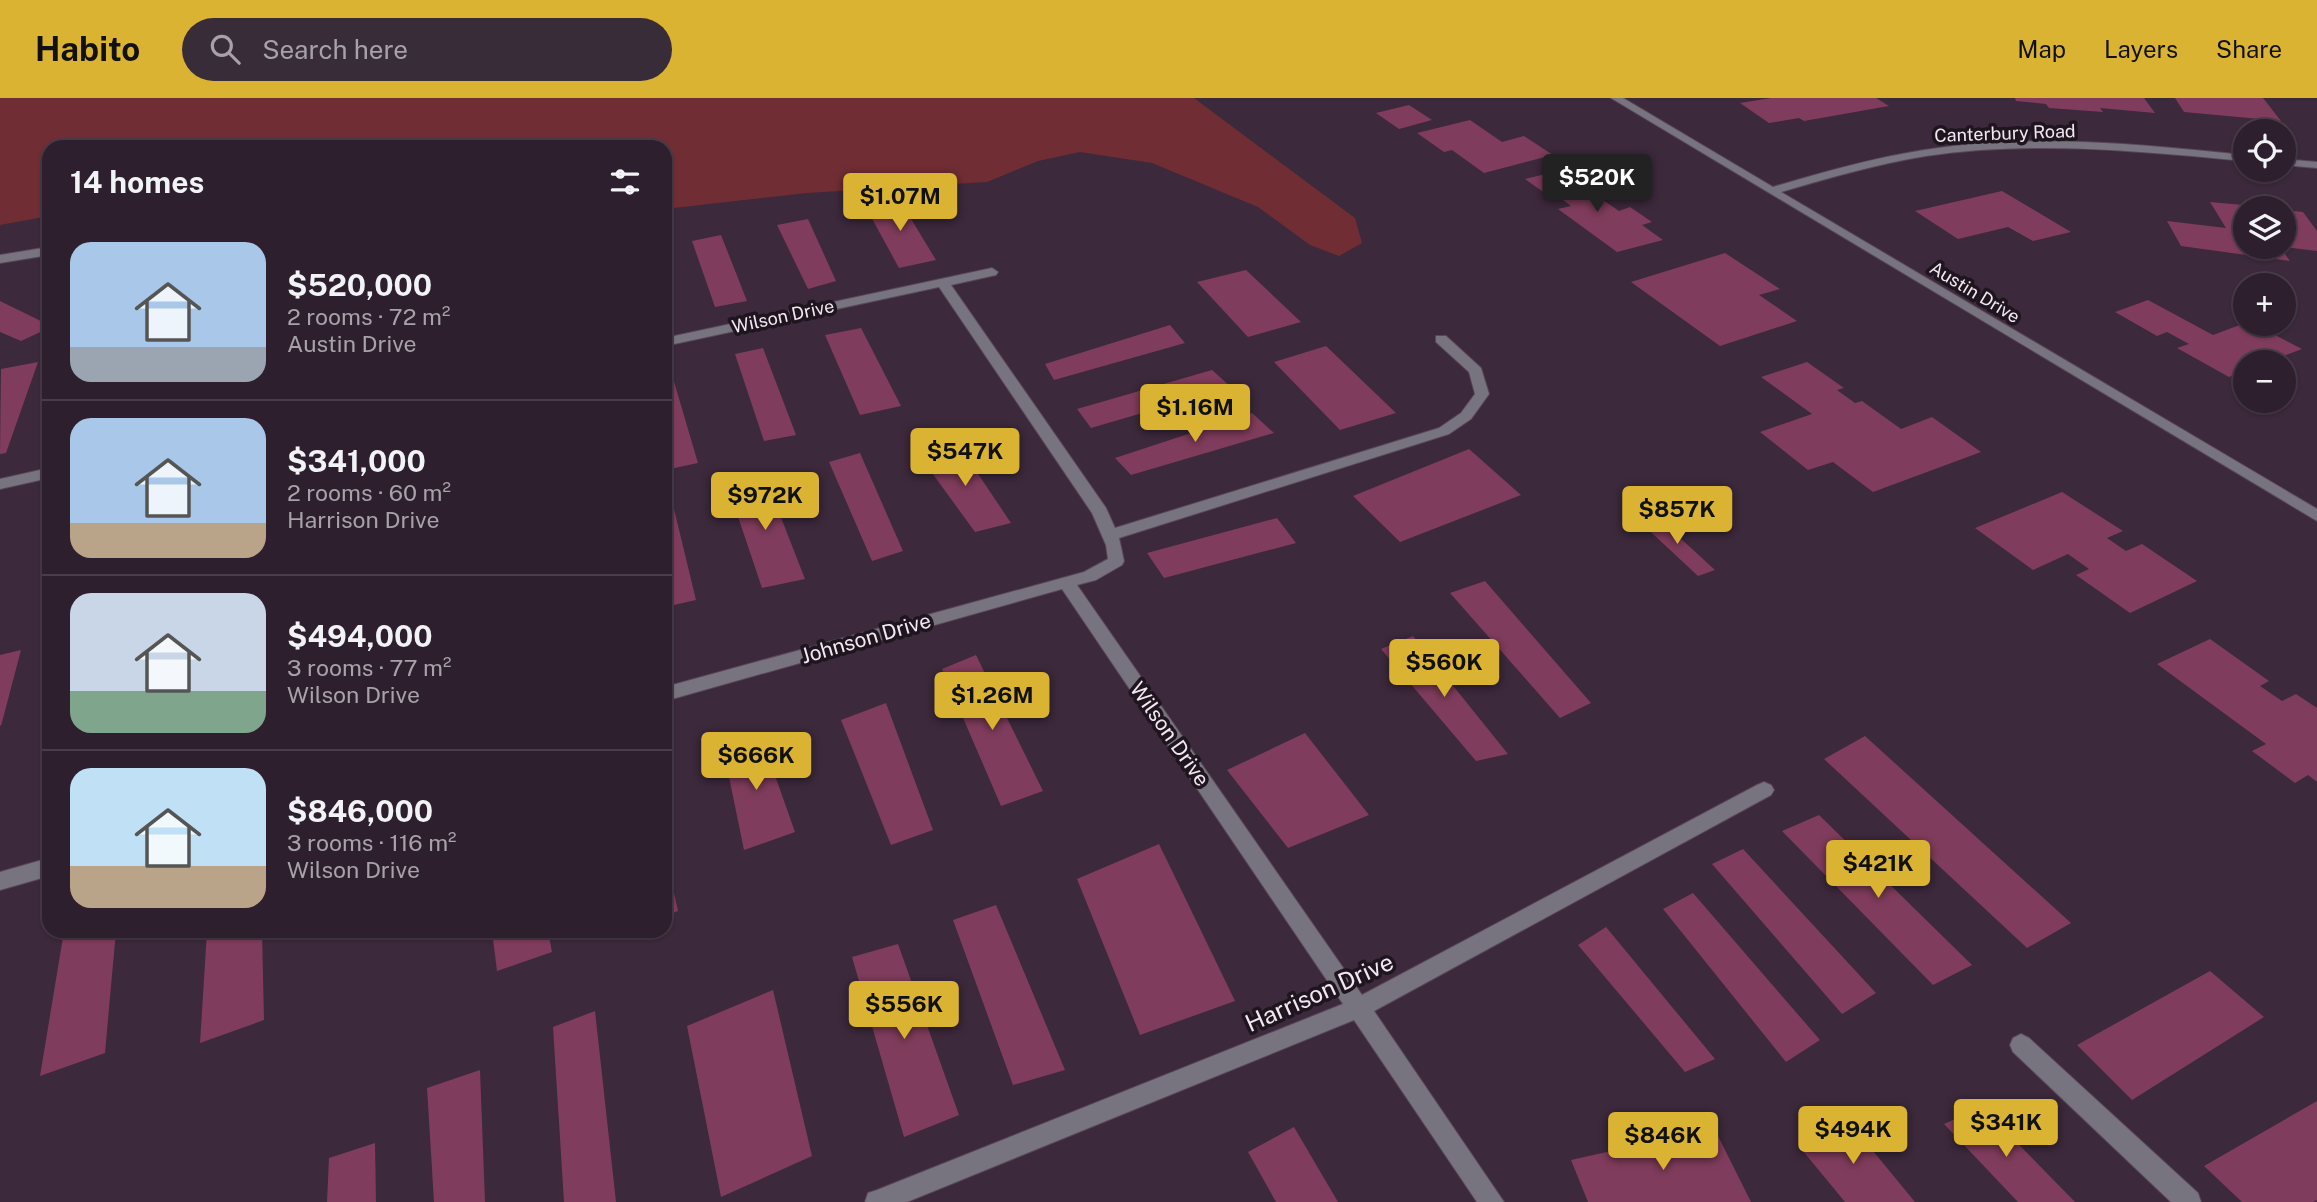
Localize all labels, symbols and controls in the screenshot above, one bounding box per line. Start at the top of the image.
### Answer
search box [182,18,672,81]
text: Habito [35,30,140,68]
icon: search [206,30,244,68]
text: Search here [262,34,408,65]
text: Map [2017,35,2066,63]
text: Layers [2104,35,2178,63]
text: Share [2216,35,2282,63]
map controls [2233,119,2296,413]
button: locate [2233,119,2296,182]
street label: Canterbury Road [1934,120,2076,146]
pin: $520K [1548,155,1646,214]
icon: filters [606,163,644,201]
text: $520K [1558,163,1636,190]
text: 14 homes [70,164,204,200]
pin: $1.07M [843,174,957,233]
text: $1.07M [859,182,941,209]
button: layers [2233,196,2296,259]
street label: Austin Drive [1926,257,2024,327]
text: $520,000 [287,267,432,303]
icon: home [126,270,210,354]
button: + [2233,273,2296,336]
street label: Wilson Drive [730,295,836,337]
text: 2 rooms · 72 m² [287,303,450,330]
text: Austin Drive [287,330,417,357]
button: − [2233,350,2296,413]
pin: $1.16M [1138,384,1252,444]
text: $1.16M [1156,393,1234,420]
pin: $547K [916,428,1014,488]
text: $547K [926,437,1004,464]
text: $341,000 [287,443,426,479]
icon: home [126,446,210,530]
pin: $972K [716,472,814,532]
text: 2 rooms · 60 m² [287,479,451,506]
text: $972K [727,481,803,508]
pin: $857K [1628,486,1726,546]
text: $857K [1638,495,1716,522]
text: Harrison Drive [287,506,439,533]
street label: Johnson Drive [798,607,934,669]
text: $494,000 [287,618,433,654]
icon: home [126,621,210,705]
pin: $560K [1395,640,1493,699]
text: $560K [1405,648,1483,675]
text: 3 rooms · 77 m² [287,654,451,681]
pin: $1.26M [935,672,1049,732]
street label: Wilson Drive [1125,677,1215,791]
text: Wilson Drive [287,681,420,708]
text: $1.26M [950,681,1034,708]
pin: $666K [707,732,805,792]
text: $666K [717,741,795,768]
text: $846,000 [287,793,433,829]
icon: home [126,796,210,880]
text: 3 rooms · 116 m² [287,829,457,856]
pin: $421K [1829,840,1927,900]
text: $421K [1842,849,1914,876]
text: Wilson Drive [287,856,420,883]
street label: Harrison Drive [1241,947,1397,1037]
pin: $556K [855,982,953,1041]
text: $556K [865,990,943,1017]
pin: $341K [1957,1100,2055,1159]
pin: $494K [1804,1107,1902,1166]
text: $341K [1970,1108,2042,1135]
pin: $846K [1614,1112,1712,1172]
text: $494K [1814,1115,1892,1142]
text: $846K [1624,1121,1702,1148]

